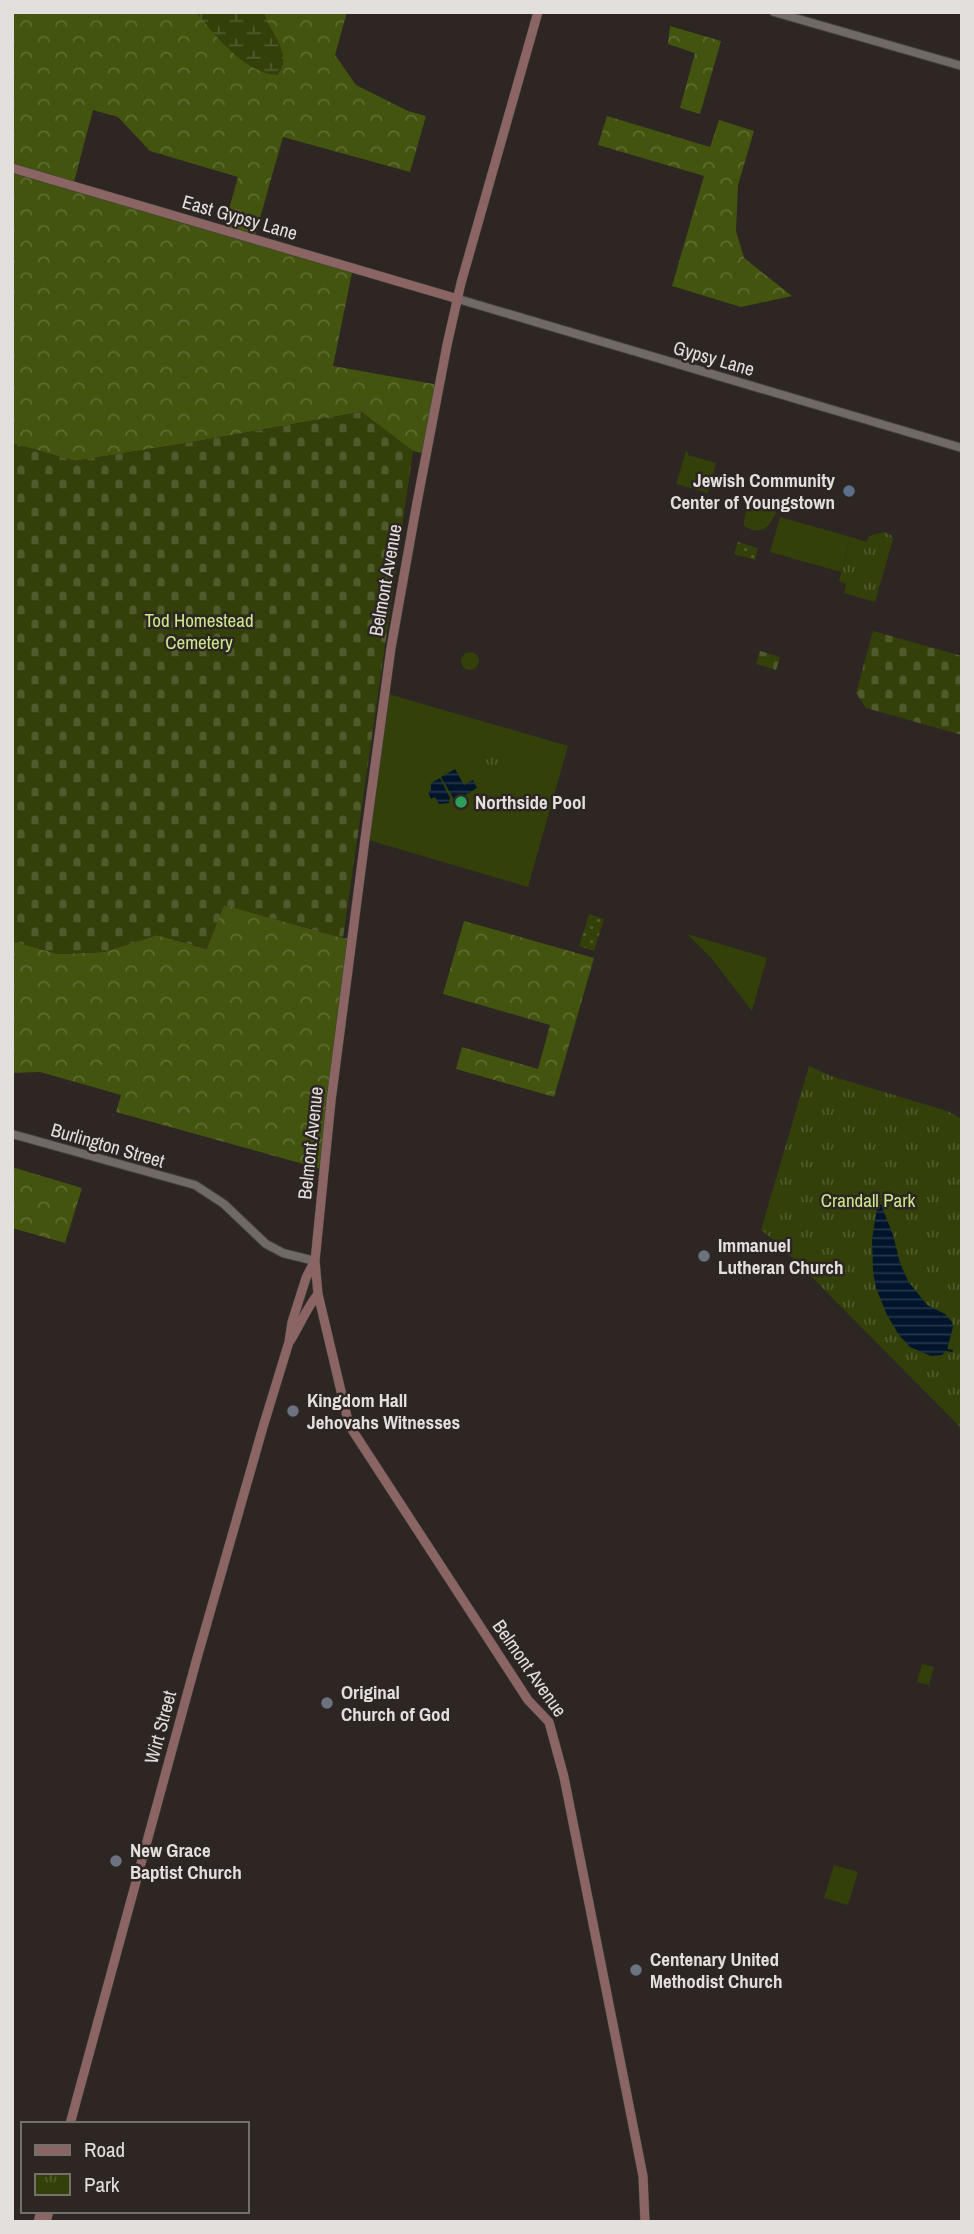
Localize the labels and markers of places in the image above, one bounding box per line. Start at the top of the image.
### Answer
place label: Jewish Community Center of Youngstown [670,467,835,515]
marker: Jewish Community Center of Youngstown [841,483,857,499]
place label: Northside Pool [475,789,586,815]
marker: Northside Pool [453,794,469,810]
place label: Immanuel Lutheran Church [718,1232,844,1280]
marker: Immanuel Lutheran Church [696,1248,712,1264]
place label: Kingdom Hall Jehovahs Witnesses [307,1387,460,1435]
marker: Kingdom Hall Jehovahs Witnesses [285,1403,301,1419]
place label: Original Church of God [341,1679,450,1727]
marker: Original Church of God [319,1695,335,1711]
place label: New Grace Baptist Church [130,1837,242,1885]
marker: New Grace Baptist Church [108,1853,124,1869]
place label: Centenary United Methodist Church [650,1946,782,1994]
marker: Centenary United Methodist Church [628,1962,644,1978]

